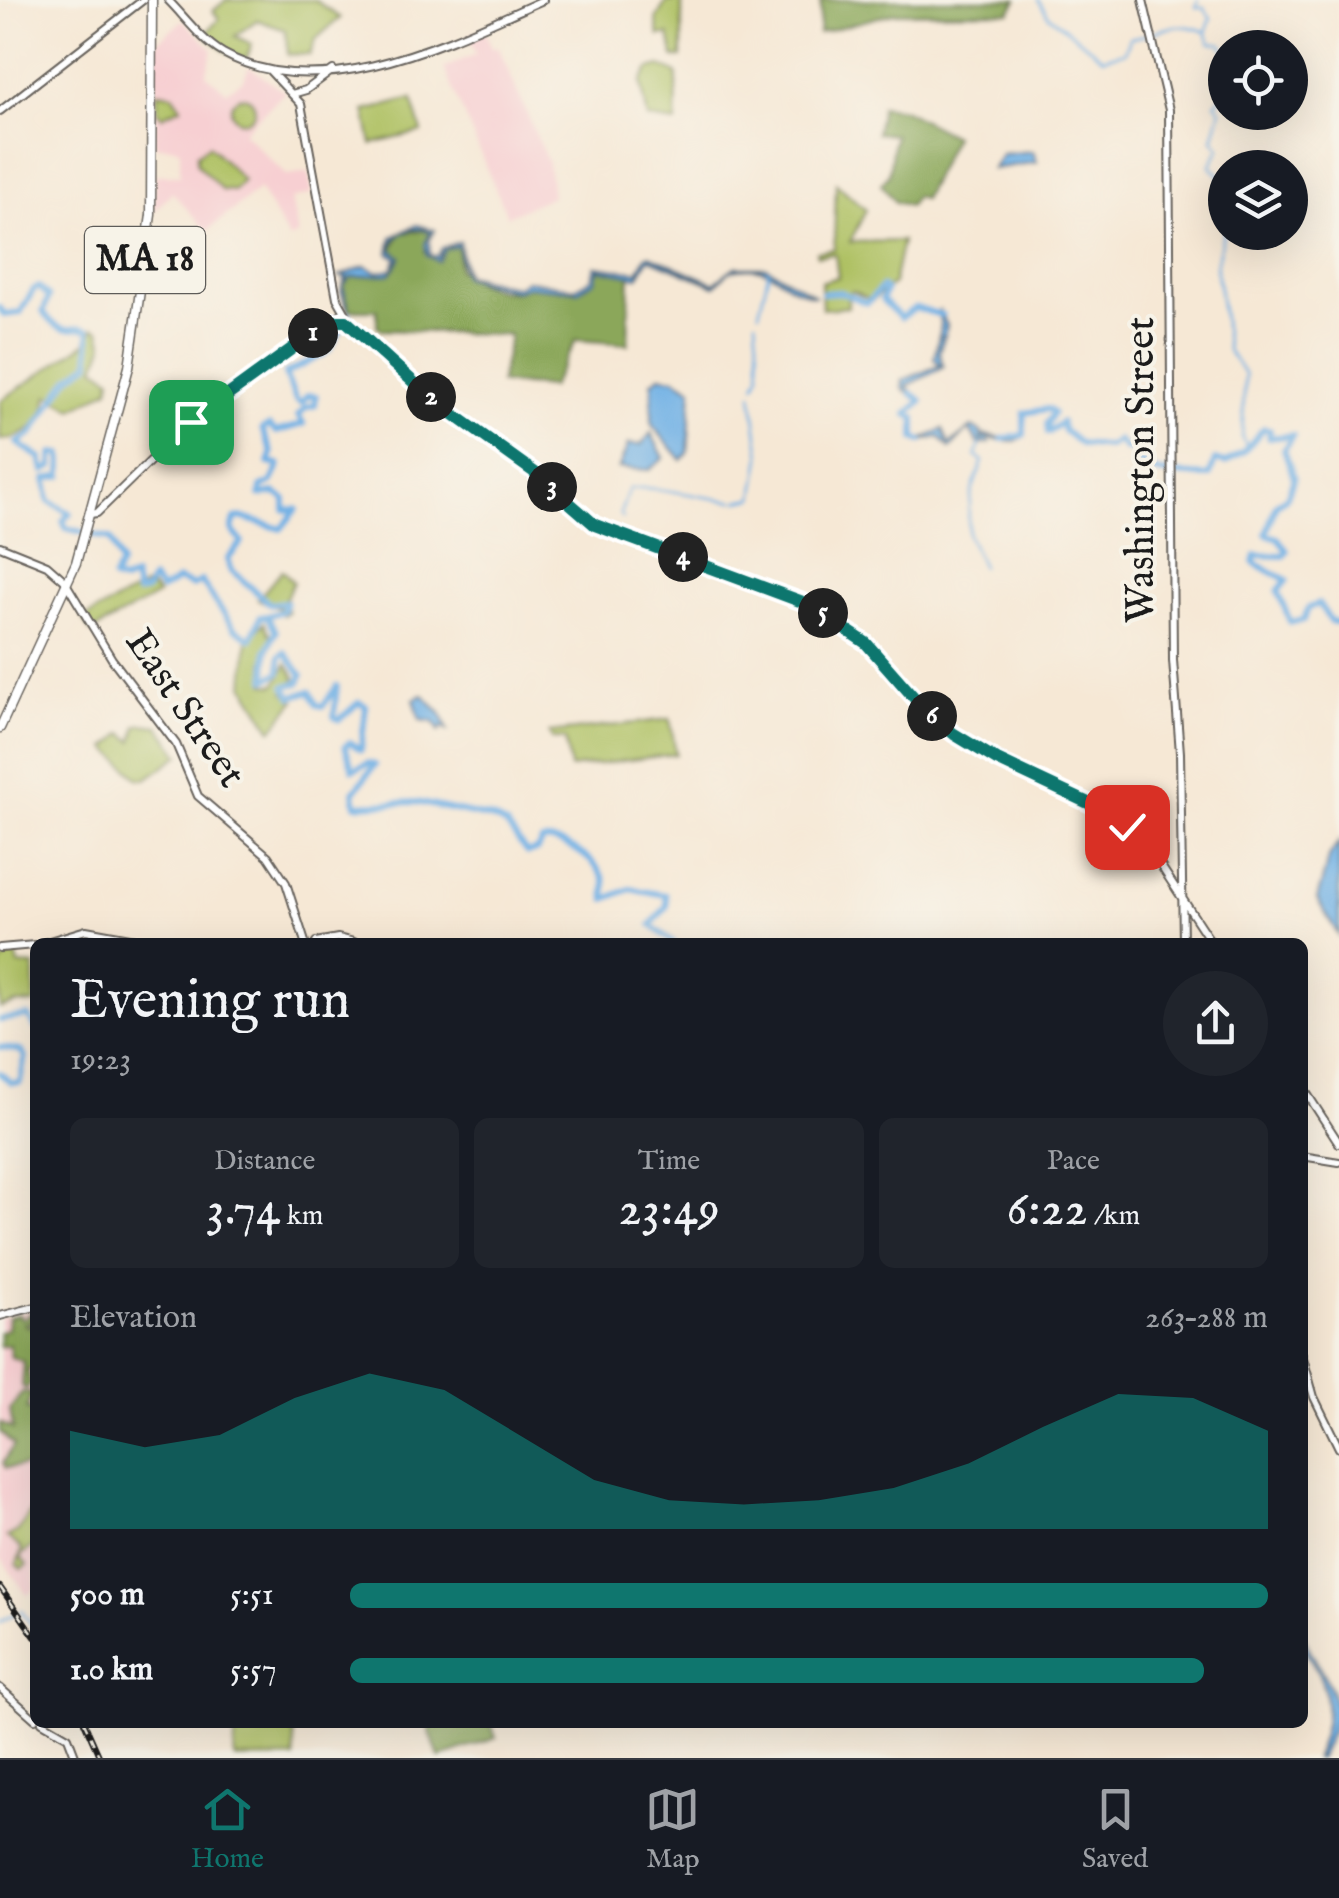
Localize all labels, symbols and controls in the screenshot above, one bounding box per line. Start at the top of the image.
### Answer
map controls [1208,30,1308,250]
button: locate [1208,30,1308,130]
button: layers [1208,150,1308,250]
road number: MA 18 [85,227,205,293]
pin: 1 [288,308,338,358]
text: 1 [308,315,318,350]
street label: Washington Street [1117,317,1168,623]
pin: 2 [406,372,456,422]
text: 2 [424,379,438,414]
pin [149,380,234,465]
icon: arrive [164,395,219,450]
pin: 3 [527,462,577,512]
text: 3 [547,469,557,504]
pin: 4 [658,532,708,582]
text: 4 [676,539,690,574]
pin: 5 [798,588,848,638]
text: 5 [818,595,828,630]
street label: East Street [112,620,256,798]
pin: 6 [907,691,957,741]
text: 6 [926,698,938,733]
pin [1085,785,1170,870]
icon: check [1100,800,1155,855]
text: Evening run [70,967,350,1037]
button: share [1163,971,1268,1076]
text: 19:23 [70,1040,131,1081]
text: Distance [214,1144,315,1179]
text: Time [638,1144,700,1179]
text: Pace [1047,1144,1100,1179]
text: 3.74 [206,1179,281,1242]
text: 23:49 [618,1179,720,1242]
text: 6:22 [1007,1179,1088,1242]
text: km [281,1199,323,1234]
text: /km [1088,1199,1140,1234]
text: Elevation [70,1298,197,1339]
text: 263–288 m [1145,1298,1268,1339]
text: 500 m [70,1575,145,1616]
text: 5:51 [230,1575,274,1616]
text: 1.0 km [70,1650,153,1691]
text: 5:57 [230,1650,277,1691]
tab: Home [191,1782,264,1877]
tab: Map [645,1782,700,1877]
tab: Saved [1082,1782,1148,1877]

